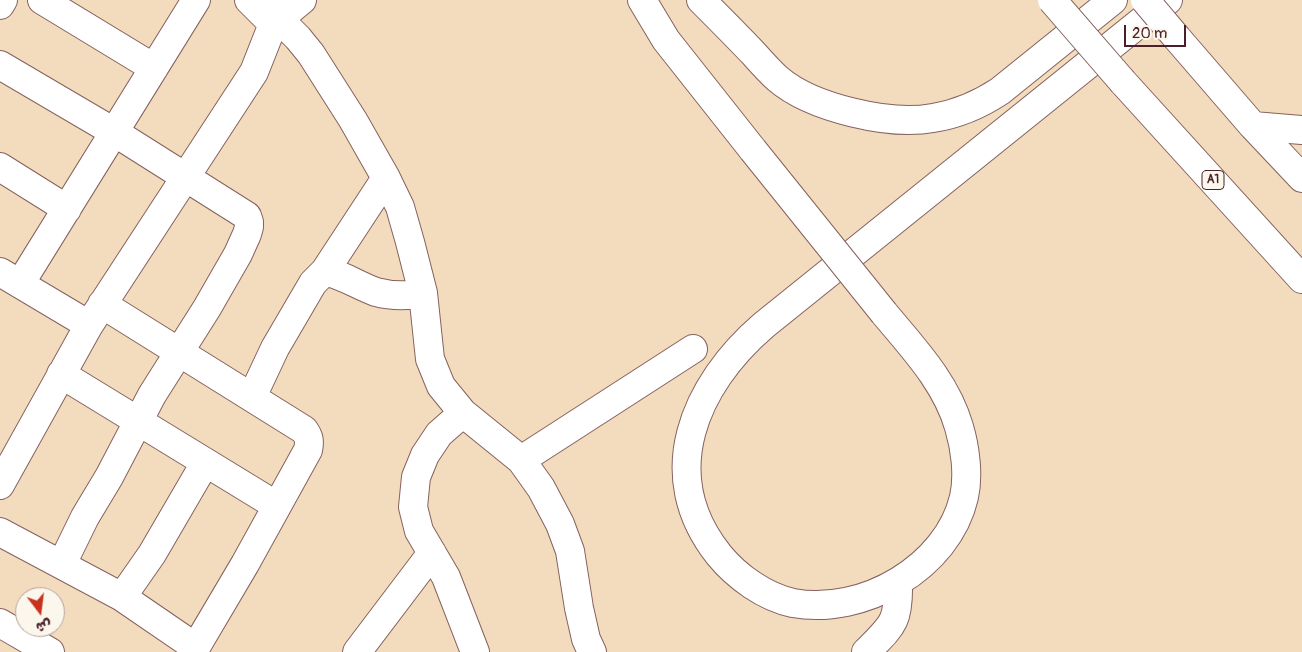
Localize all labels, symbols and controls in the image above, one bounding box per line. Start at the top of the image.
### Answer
scale bar [1127,15,1190,47]
text: 20 m [1132,24,1167,43]
road number: A1 [1202,170,1224,190]
north arrow [15,587,65,637]
text: ش [34,616,53,636]

